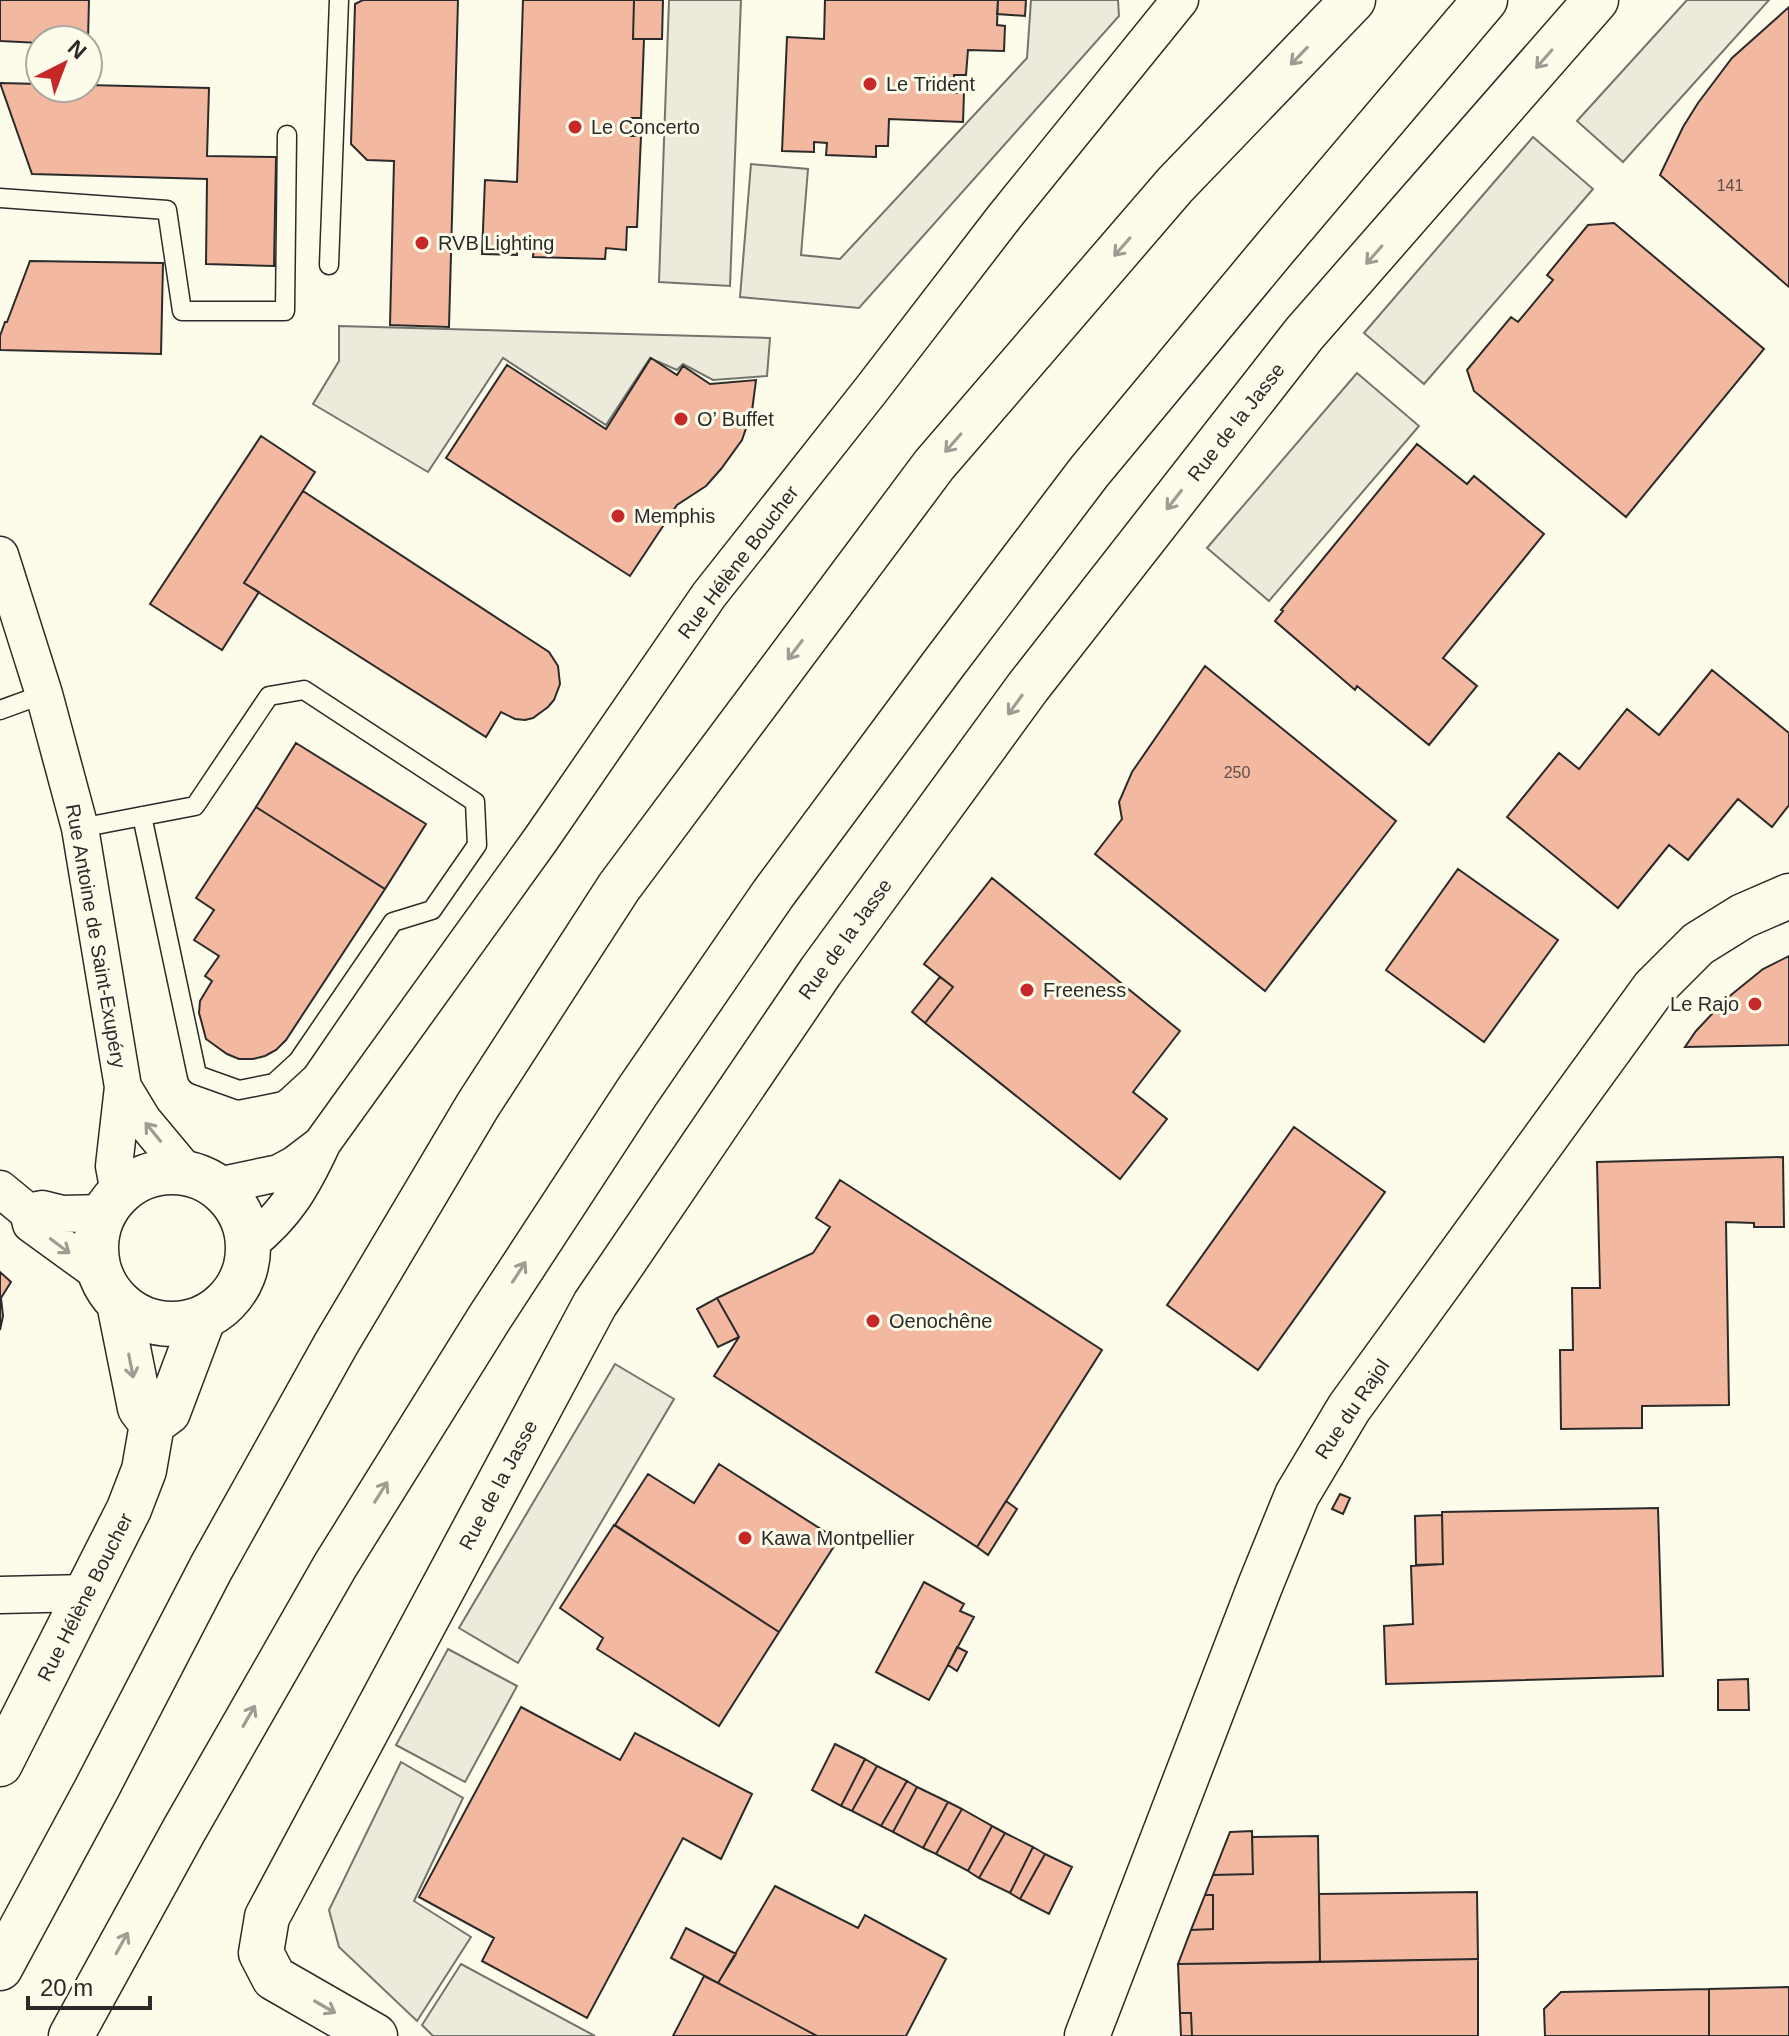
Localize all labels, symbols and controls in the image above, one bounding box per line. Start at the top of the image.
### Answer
north arrow [24,24,104,104]
text: N [63,35,91,64]
one-way arrow [1290,46,1309,66]
one-way arrow [1536,48,1554,68]
place label: Le Trident [886,73,975,95]
marker: Le Trident [861,75,879,93]
place label: Le Concerto [591,116,700,138]
marker: Le Concerto [566,118,584,136]
house number: 141 [1717,177,1743,194]
place label: RVB Lighting [438,232,554,254]
marker: RVB Lighting [413,234,431,252]
one-way arrow [1114,236,1132,256]
one-way arrow [1365,244,1383,264]
street label: Rue de la Jasse [1183,359,1289,485]
place label: O’ Buffet [697,408,774,430]
marker: O’ Buffet [672,410,690,428]
one-way arrow [944,433,962,453]
street label: Rue Hélène Boucher [673,481,803,643]
one-way arrow [1166,489,1183,510]
place label: Memphis [634,505,715,527]
marker: Memphis [609,507,627,525]
one-way arrow [787,639,804,660]
one-way arrow [1007,694,1024,715]
house number: 250 [1224,764,1250,781]
street label: Rue Antoine de Saint-Exupéry [62,802,130,1070]
street label: Rue de la Jasse [794,875,896,1003]
place label: Freeness [1043,979,1126,1001]
marker: Freeness [1018,981,1036,999]
place label: Le Rajo [1670,993,1739,1015]
marker: Le Rajo [1746,995,1764,1013]
one-way arrow [144,1122,161,1143]
one-way arrow [49,1237,70,1254]
one-way arrow [511,1262,528,1284]
place label: Oenochêne [889,1310,992,1332]
marker: Oenochêne [864,1312,882,1330]
one-way arrow [124,1352,139,1378]
street label: Rue du Rajol [1311,1355,1393,1463]
street label: Rue de la Jasse [455,1417,541,1553]
one-way arrow [373,1481,389,1504]
street label: Rue Hélène Boucher [33,1509,137,1685]
place label: Kawa Montpellier [761,1527,915,1549]
marker: Kawa Montpellier [736,1529,754,1547]
one-way arrow [242,1705,257,1729]
one-way arrow [114,1932,130,1955]
scale bar [28,1960,150,2010]
text: 20 m [40,1974,93,2001]
one-way arrow [313,1999,336,2015]

